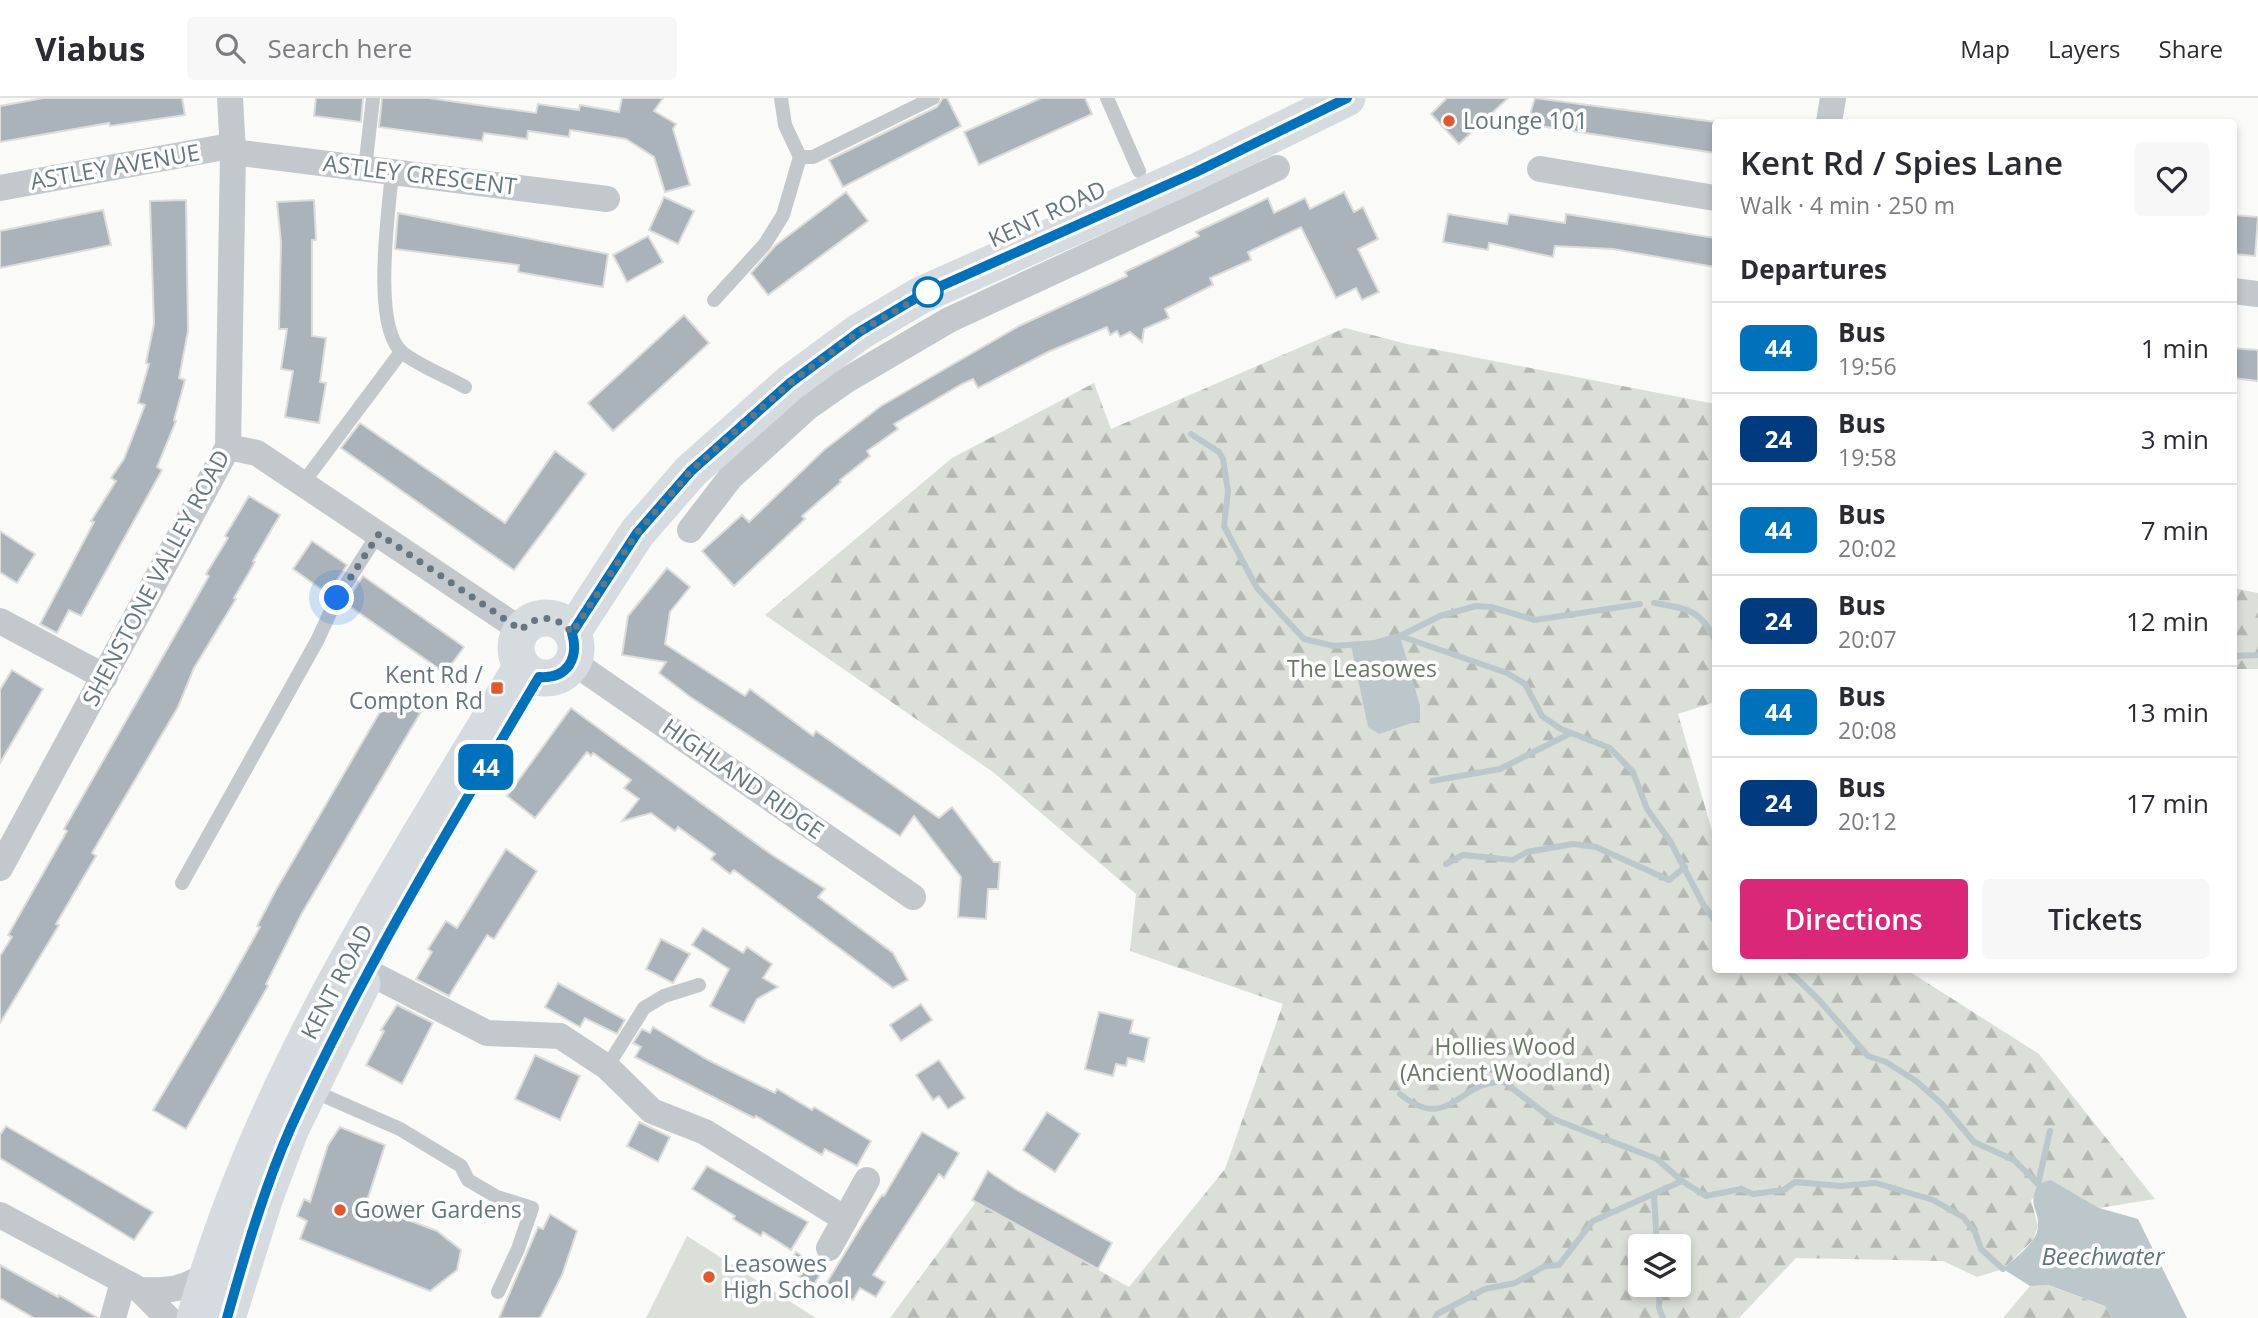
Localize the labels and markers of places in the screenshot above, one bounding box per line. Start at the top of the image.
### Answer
place label: Lounge 101 [1463,104,1588,136]
marker: Lounge 101 [1441,113,1457,129]
unlabelled marker [913,277,943,307]
place label: Kent Rd / Compton Rd [349,658,484,716]
marker: Kent Rd / Compton Rd [489,680,505,696]
place label: Gower Gardens [354,1193,522,1225]
marker: Gower Gardens [332,1202,348,1218]
place label: Leasowes High School [723,1247,850,1305]
marker: Leasowes High School [701,1269,717,1285]

